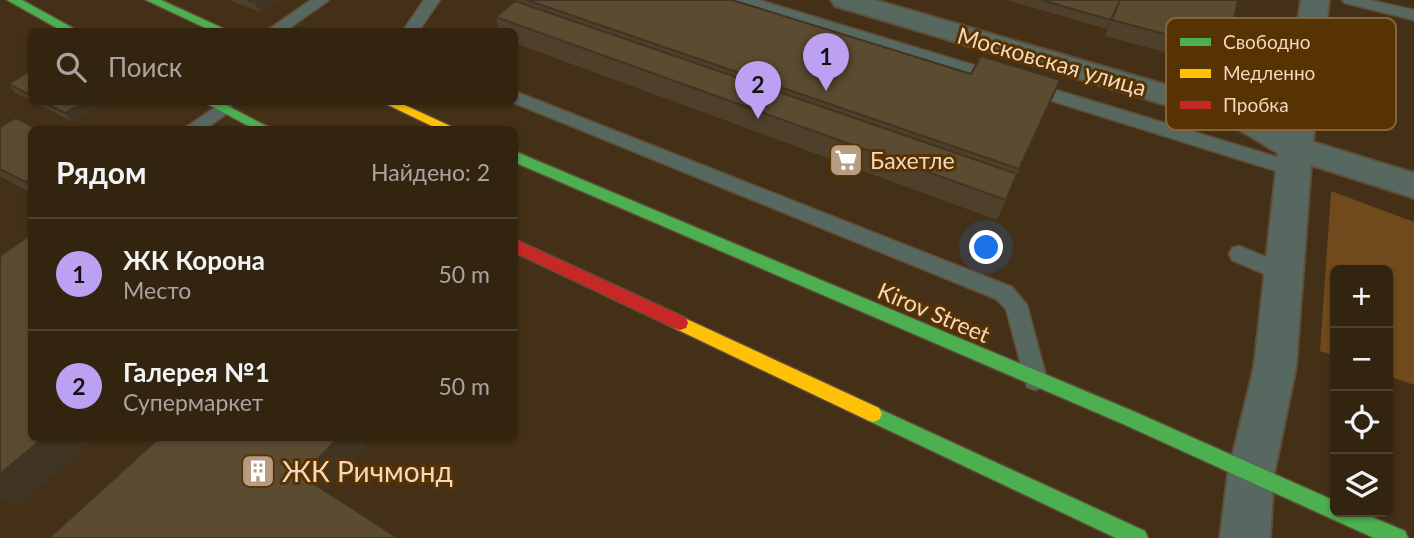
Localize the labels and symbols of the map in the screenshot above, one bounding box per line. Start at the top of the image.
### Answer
legend [1166,18,1396,130]
street label: Московская улица [954,21,1150,101]
text: Свободно [1223,30,1311,53]
pin: 1 [803,33,849,91]
pin: 2 [735,61,781,119]
text: Медленно [1223,61,1315,84]
text: Пробка [1223,93,1289,116]
supermarket icon: Бахетле [827,141,865,179]
place label: Бахетле [870,146,955,174]
your location [969,230,1003,264]
street label: Kirov Street [874,276,995,348]
building icon: ЖК Ричмонд [239,452,277,490]
place label: ЖК Ричмонд [282,454,453,488]

